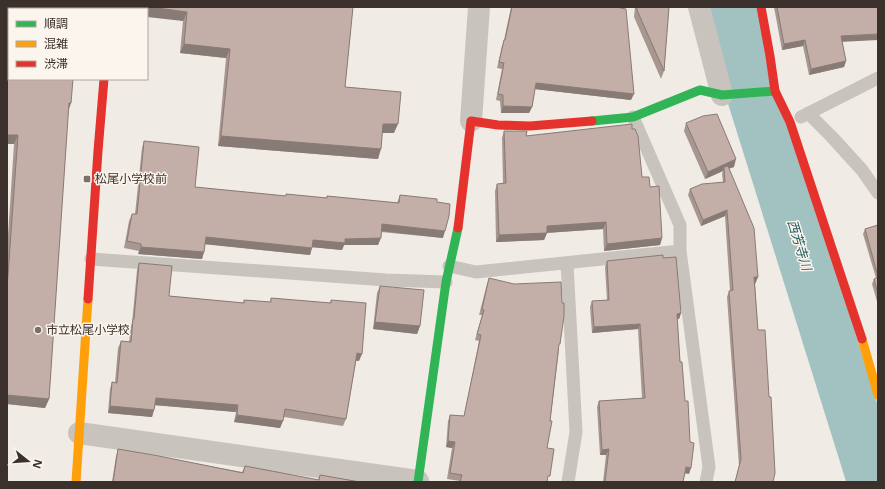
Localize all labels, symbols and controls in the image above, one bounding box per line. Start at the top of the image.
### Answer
legend [8,8,148,80]
text: 順調 [44,15,68,32]
text: 混雑 [44,35,68,52]
text: 渋滞 [44,55,68,72]
place label: 松尾小学校前 [95,170,167,187]
marker: 松尾小学校前 [82,174,92,184]
water label: 西芳寺川 [784,217,817,274]
place label: 市立松尾小学校 [46,321,130,338]
marker: 市立松尾小学校 [33,325,43,335]
north arrow [8,441,48,481]
text: N [30,458,47,471]

